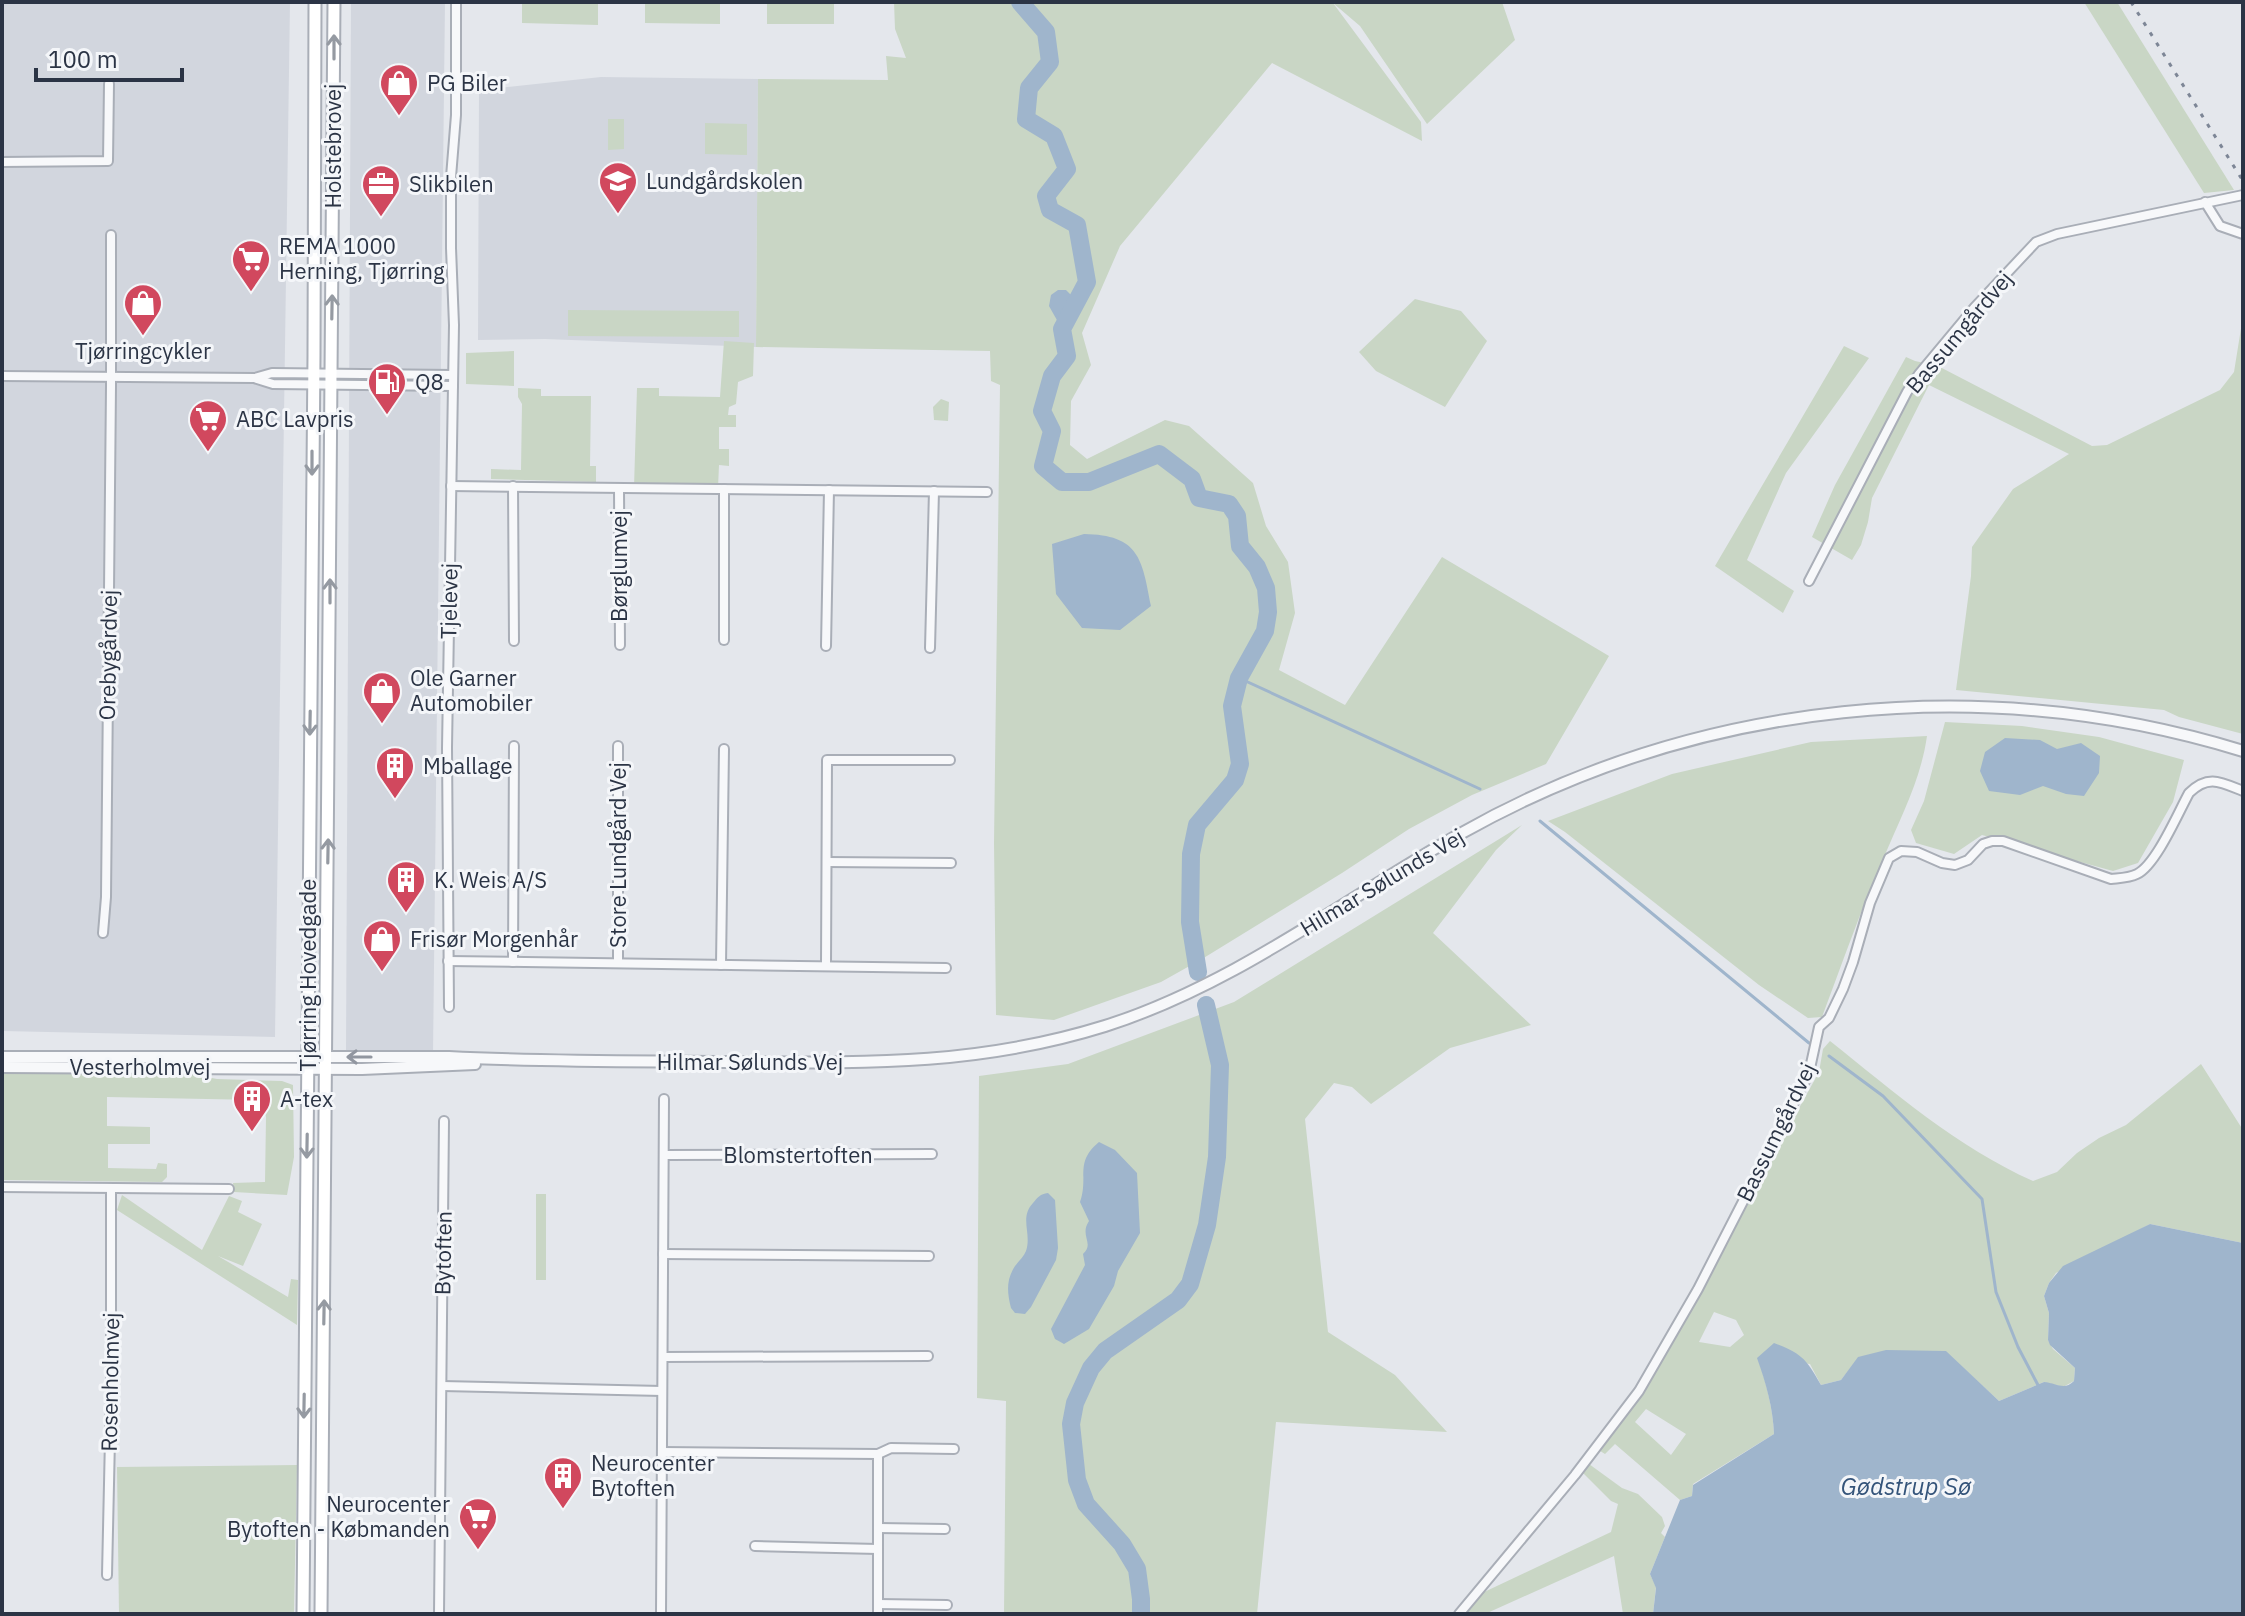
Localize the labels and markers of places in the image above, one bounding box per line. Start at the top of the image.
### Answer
shop icon: PG Biler [378,62,420,117]
place label: PG Biler [427,68,507,97]
school or university icon: Lundgårdskolen [597,160,639,215]
office icon: Slikbilen [360,163,402,218]
place label: Lundgårdskolen [646,166,803,195]
place label: Slikbilen [409,169,494,198]
place label: REMA 1000 Herning, Tjørring [279,231,445,285]
supermarket icon: REMA 1000 Herning, Tjørring [230,238,272,293]
shop icon: Tjørringcykler [122,282,164,337]
place label: Tjørringcykler [75,336,211,365]
fuel station icon: Q8 [366,361,408,416]
place label: Q8 [415,367,444,396]
supermarket icon: ABC Lavpris [187,398,229,453]
place label: ABC Lavpris [236,404,354,433]
place label: Ole Garner Automobiler [410,663,532,717]
shop icon: Ole Garner Automobiler [361,670,403,725]
building icon: Mballage [374,745,416,800]
place label: Mballage [423,751,513,780]
building icon: K. Weis A/S [385,859,427,914]
place label: K. Weis A/S [434,865,547,894]
shop icon: Frisør Morgenhår [361,918,403,973]
place label: Frisør Morgenhår [410,924,578,953]
building icon: A-tex [231,1078,273,1133]
place label: A-tex [280,1084,333,1113]
place label: Neurocenter Bytoften [591,1448,715,1502]
building icon: Neurocenter Bytoften [542,1455,584,1510]
place label: Neurocenter Bytoften - Købmanden [227,1489,450,1543]
supermarket icon: Neurocenter Bytoften - Købmanden [457,1496,499,1551]

